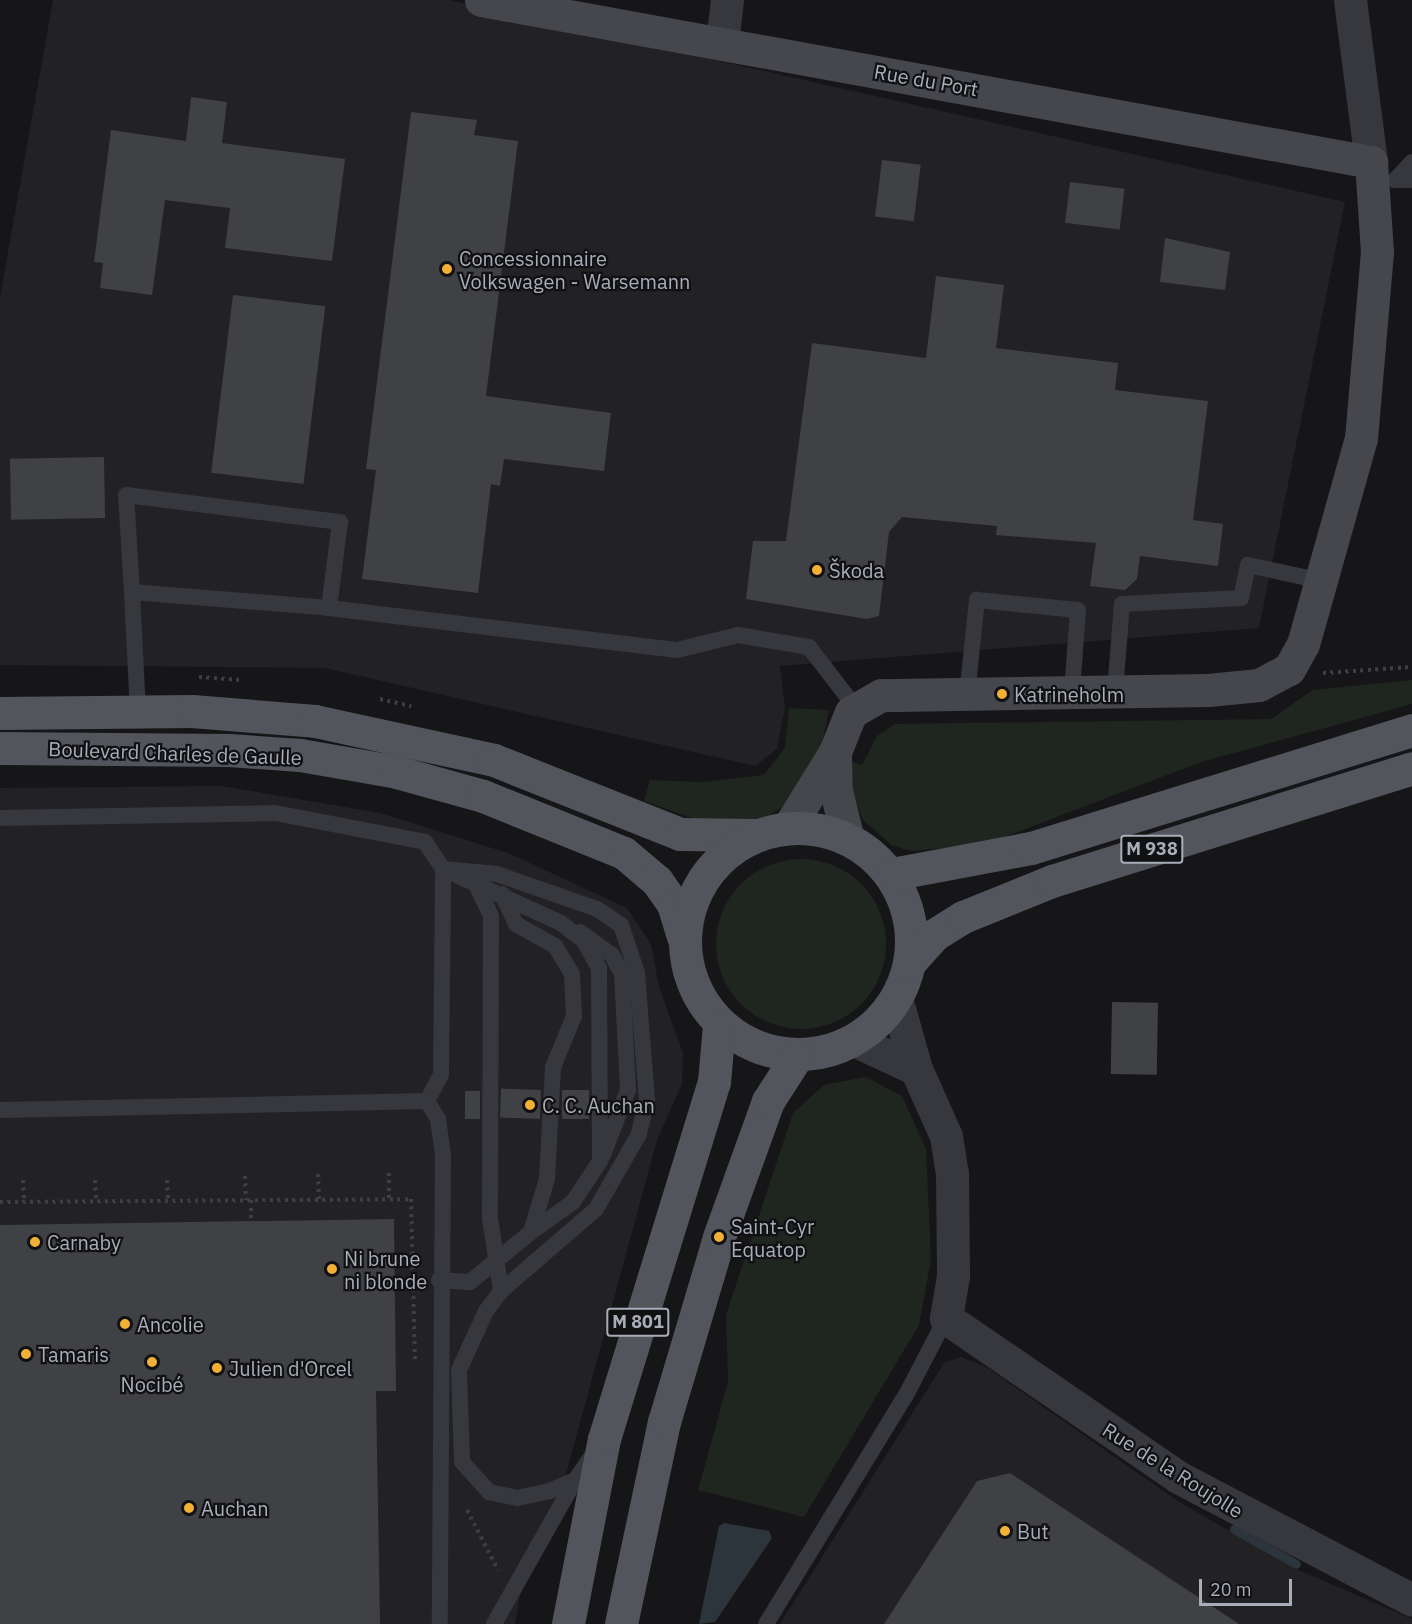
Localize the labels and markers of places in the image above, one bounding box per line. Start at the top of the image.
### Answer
place label: Concessionnaire Volkswagen - Warsemann [459,246,690,293]
marker: Concessionnaire Volkswagen - Warsemann [440,262,454,276]
place label: Škoda [829,558,884,582]
marker: Škoda [810,563,824,577]
place label: Katrineholm [1014,682,1124,706]
marker: Katrineholm [995,687,1009,701]
place label: C. C. Auchan [542,1093,655,1117]
marker: C. C. Auchan [523,1098,537,1112]
place label: Saint-Cyr Equatop [731,1214,814,1261]
place label: Carnaby [47,1230,121,1254]
marker: Saint-Cyr Equatop [712,1230,726,1244]
marker: Carnaby [28,1235,42,1249]
place label: Ni brune ni blonde [344,1246,427,1293]
marker: Ni brune ni blonde [325,1262,339,1276]
place label: Ancolie [137,1312,204,1336]
marker: Ancolie [118,1317,132,1331]
place label: Tamaris [38,1342,109,1366]
marker: Tamaris [19,1347,33,1361]
marker: Nocibé [145,1355,159,1369]
place label: Julien d'Orcel [229,1356,352,1380]
marker: Julien d'Orcel [210,1361,224,1375]
place label: Nocibé [121,1372,183,1396]
place label: Auchan [201,1496,269,1520]
marker: Auchan [182,1501,196,1515]
place label: But [1017,1519,1048,1543]
marker: But [998,1524,1012,1538]

